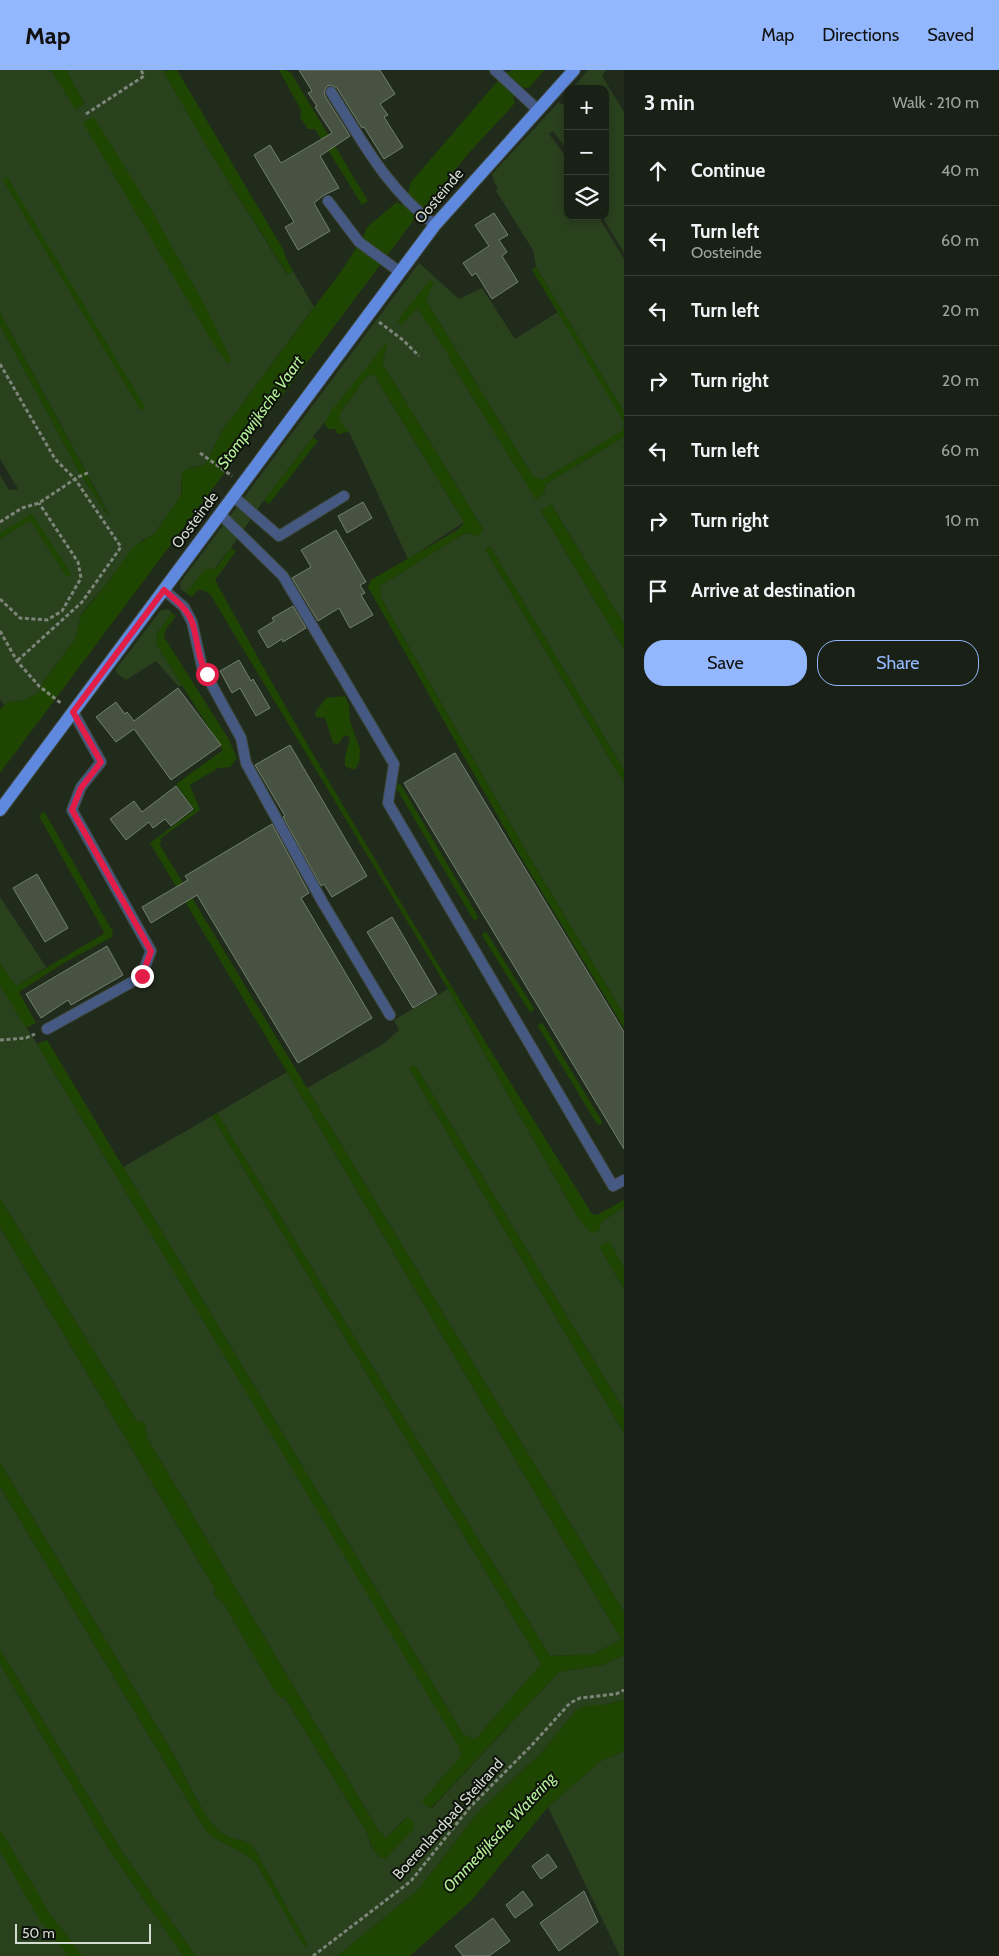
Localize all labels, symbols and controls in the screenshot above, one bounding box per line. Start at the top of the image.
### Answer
text: Map [25,21,71,50]
text: Map [761,24,794,46]
text: Directions [822,24,899,46]
text: Saved [927,24,974,46]
map controls [564,85,609,220]
button: + [564,85,609,130]
text: 3 min [644,90,695,115]
text: Walk · 210 m [892,93,979,112]
button: − [564,130,609,175]
icon: ahead [644,157,672,185]
text: Continue [691,159,765,182]
text: 40 m [941,161,979,180]
street label: Oosteinde [411,165,467,227]
button: layers [564,175,609,220]
text: Turn left [691,220,759,243]
icon: left [644,227,672,255]
text: 60 m [941,231,979,250]
text: Oosteinde [691,243,762,262]
icon: left [644,297,672,325]
text: Turn left [691,299,759,322]
text: 20 m [942,301,979,320]
water label: Stompwijksche Vaart [213,351,308,472]
icon: right [644,367,672,395]
text: Turn right [691,369,769,392]
text: 20 m [942,371,979,390]
icon: left [644,437,672,465]
text: Turn left [691,439,759,462]
text: 60 m [941,441,979,460]
street label: Oosteinde [168,488,222,552]
icon: right [644,507,672,535]
text: Turn right [691,509,769,532]
text: 10 m [945,511,979,530]
icon: arrive [644,577,672,605]
text: Arrive at destination [691,579,855,602]
button: Save [644,640,807,686]
button: Share [817,640,979,686]
route start [196,663,219,686]
route end [131,965,154,988]
street label: Boerenlandpad Steilrand [389,1755,507,1883]
water label: Ommedijksche Watering [439,1768,560,1896]
scale bar [15,1921,151,1944]
text: 50 m [22,1924,55,1942]

